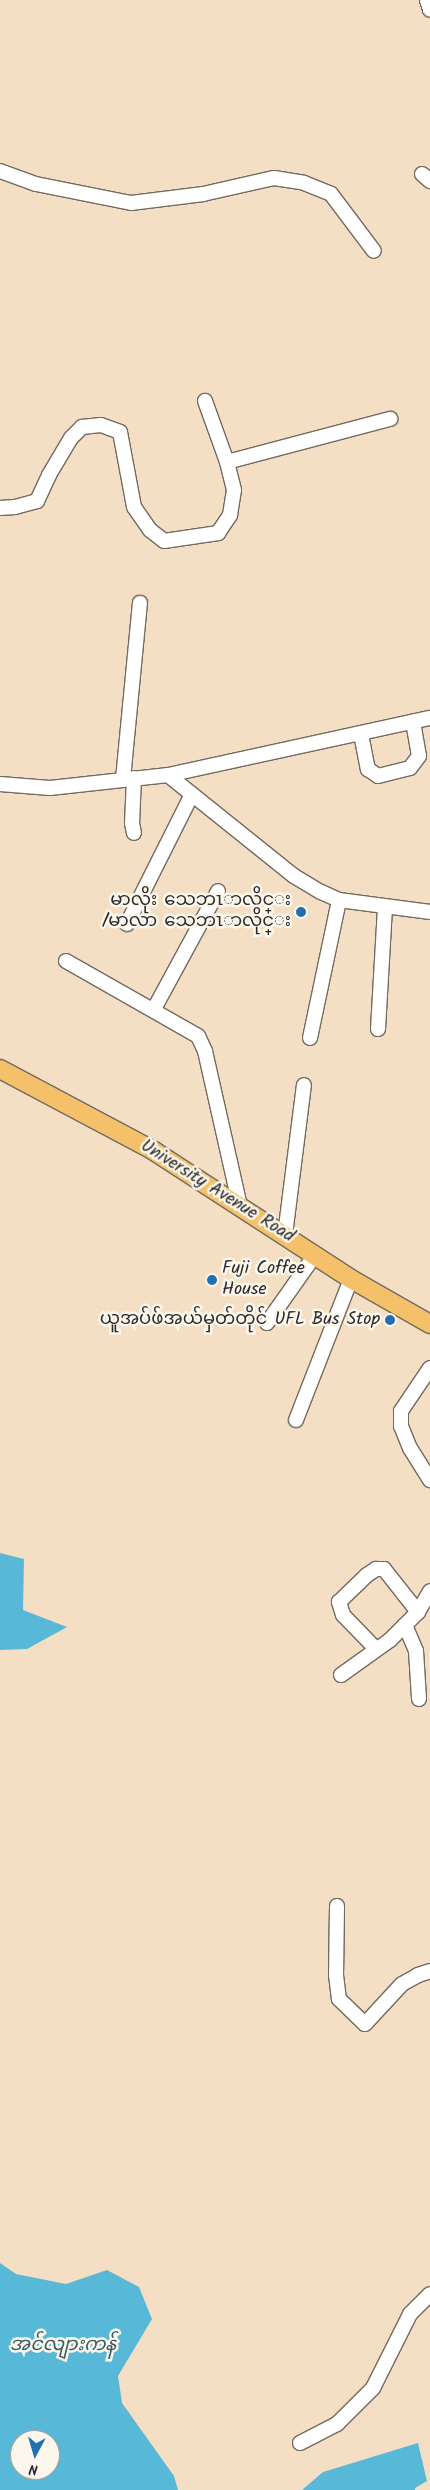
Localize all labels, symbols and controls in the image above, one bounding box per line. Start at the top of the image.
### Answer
place label: မာလိုး သေဘၤာလိုင္း /မာလာ သေဘၤာလိုင္း [102,891,291,934]
marker: မာလိုး သေဘၤာလိုင္း /မာလာ သေဘၤာလိုင္း [295,906,307,918]
street label: University Avenue Road [136,1136,298,1248]
place label: Fuji Coffee House [222,1259,305,1302]
marker: Fuji Coffee House [206,1274,218,1286]
place label: ယူအပ်ဖ်အယ်မှတ်တိုင် UFL Bus Stop [100,1309,380,1331]
marker: ယူအပ်ဖ်အယ်မှတ်တိုင် UFL Bus Stop [384,1314,396,1326]
water label: အင်လျားကန် [10,2335,116,2357]
north arrow [10,2430,60,2480]
text: N [28,2458,39,2480]

